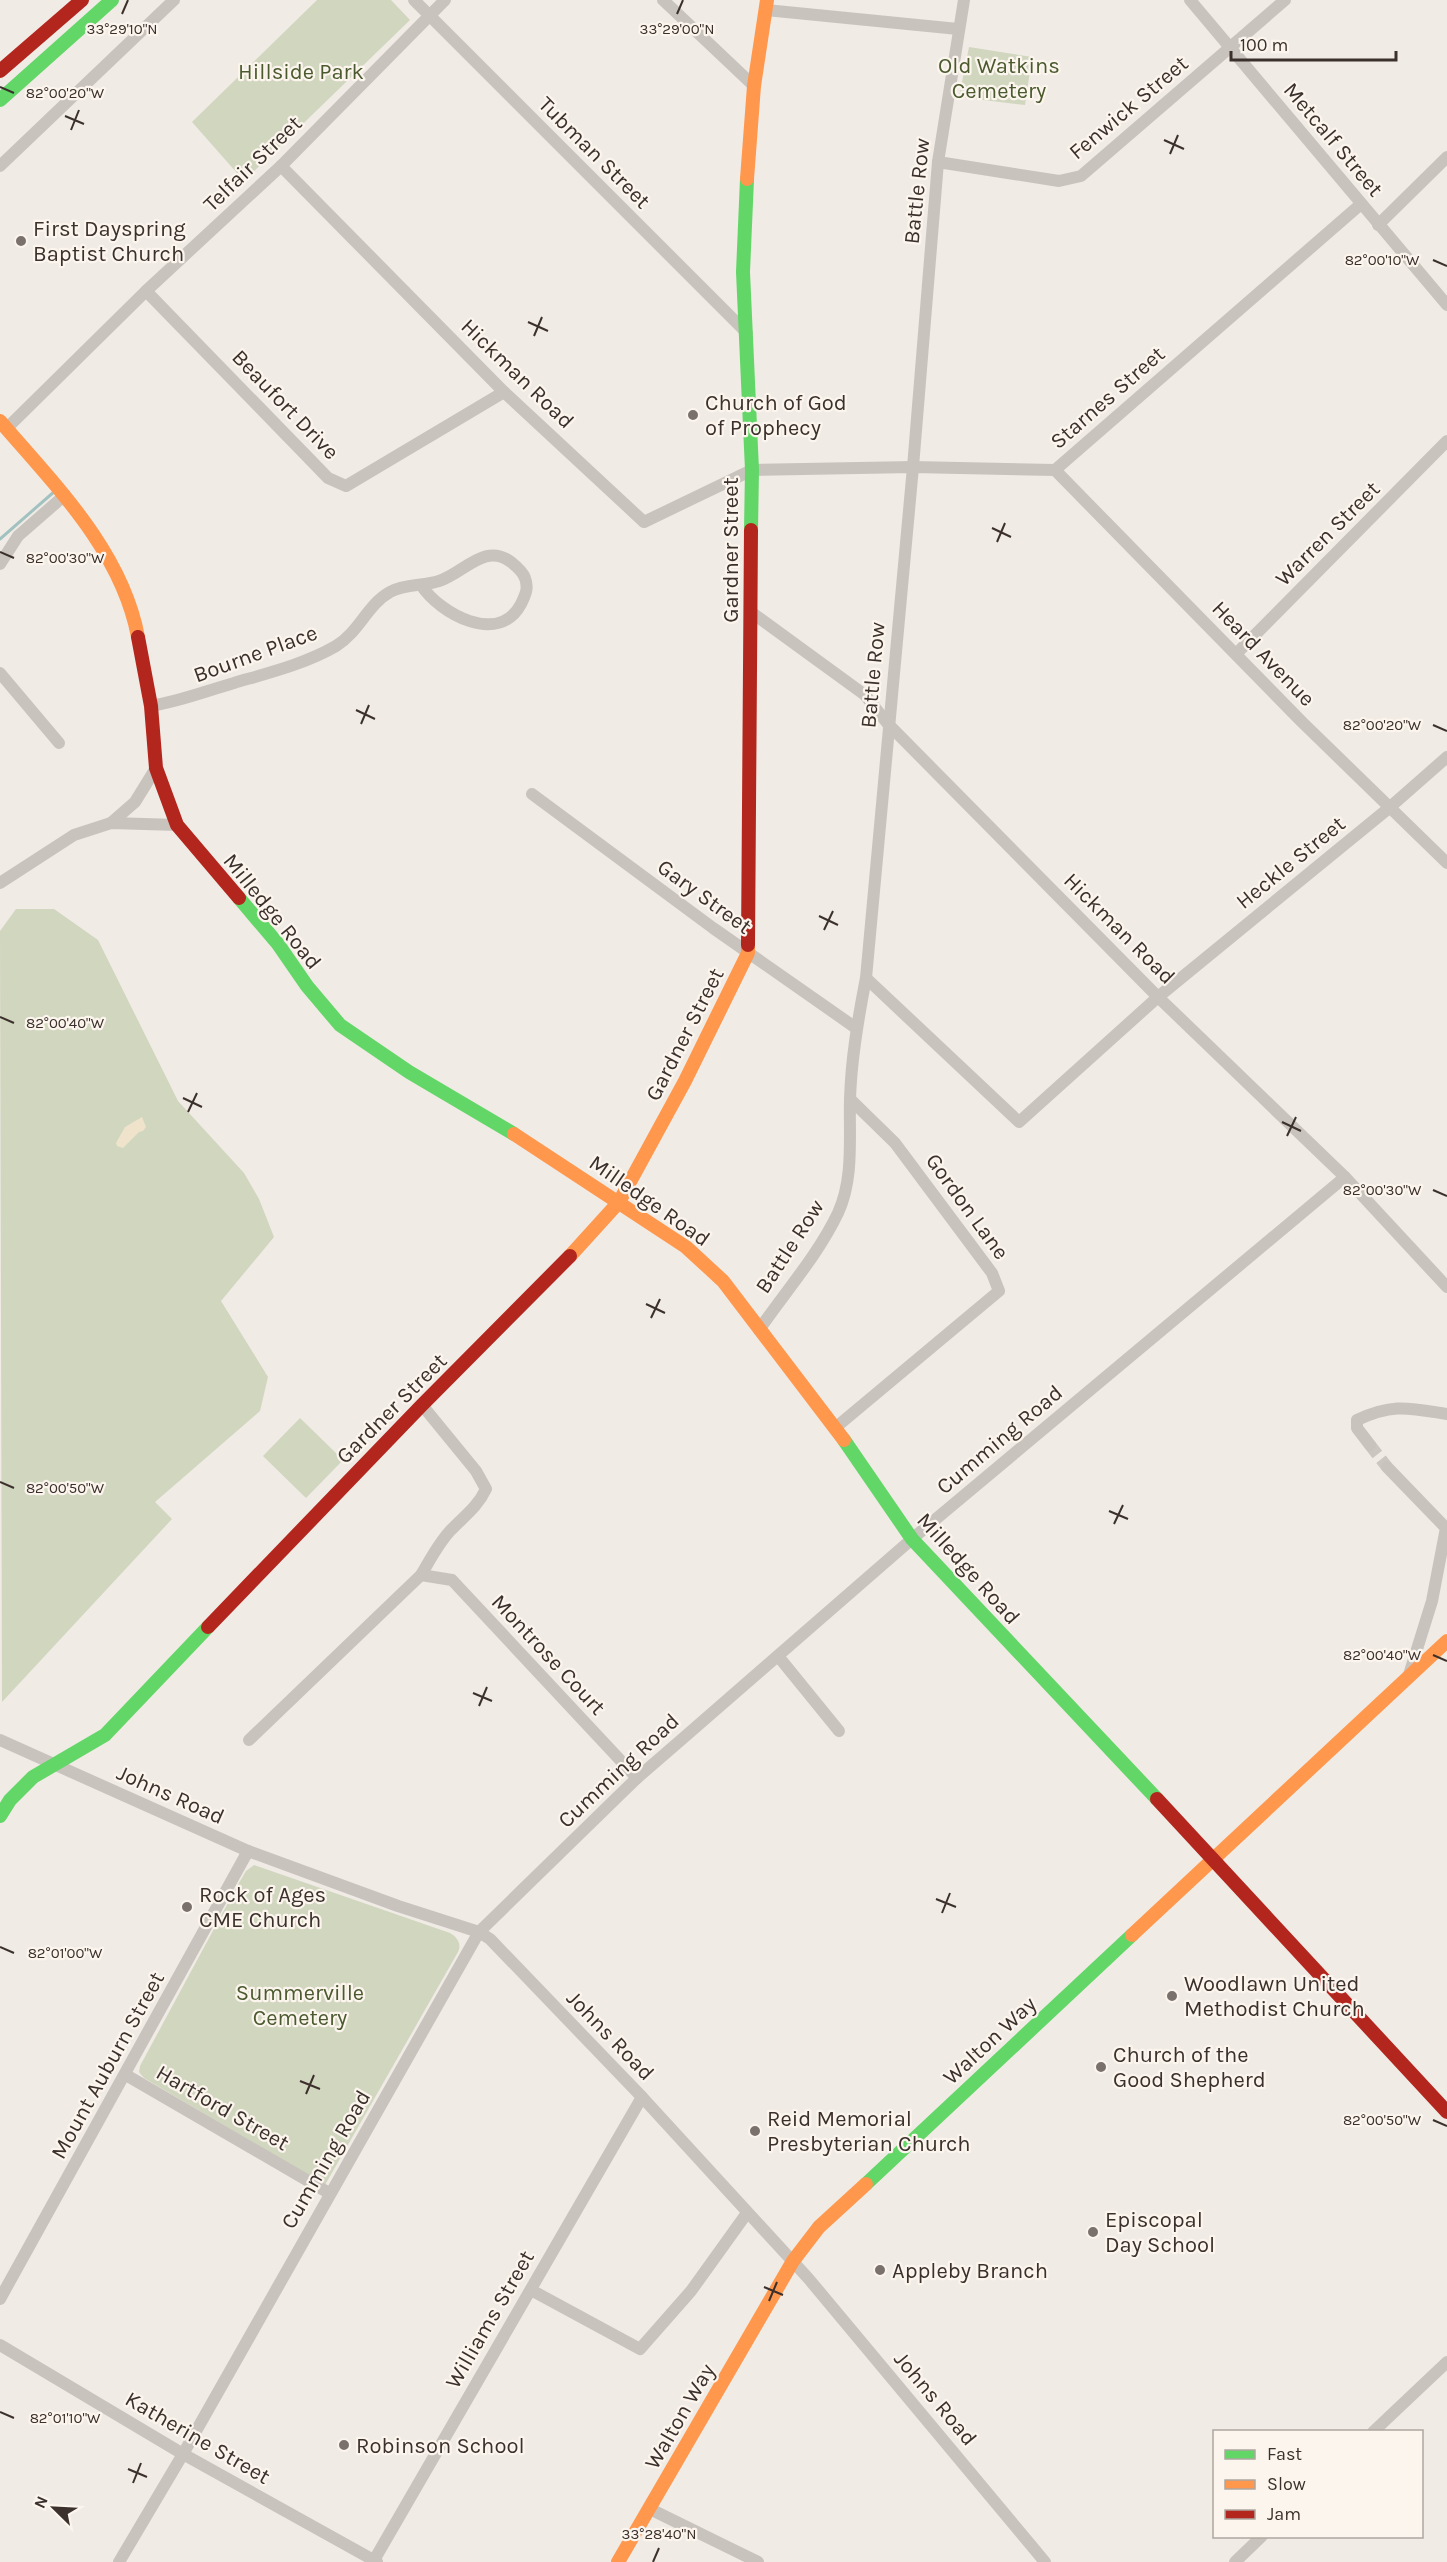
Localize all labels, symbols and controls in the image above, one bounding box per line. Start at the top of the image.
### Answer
text: 33°29'10"N [87,20,157,38]
text: 33°29'00"N [640,20,714,38]
scale bar [1231,24,1396,62]
text: 100 m [1240,34,1288,56]
street label: Fenwick Street [1064,50,1193,165]
park label: Old Watkins Cemetery [938,53,1060,104]
park label: Hillside Park [238,59,364,85]
street label: Metcalf Street [1278,77,1389,202]
text: 82°00'20"W [26,84,105,102]
street label: Tubman Street [533,91,656,214]
street label: Telfair Street [198,110,307,217]
street label: Battle Row [899,137,935,245]
place label: First Dayspring Baptist Church [33,216,186,267]
marker: First Dayspring Baptist Church [14,234,28,248]
text: 82°00'10"W [1345,251,1420,269]
street label: Hickman Road [455,313,579,434]
street label: Starnes Street [1045,341,1170,455]
street label: Beaufort Drive [226,344,344,465]
place label: Church of God of Prophecy [705,390,847,441]
marker: Church of God of Prophecy [686,408,700,422]
street label: Warren Street [1270,476,1385,591]
street label: Gardner Street [718,477,744,623]
text: 82°00'30"W [26,549,105,567]
street label: Heard Avenue [1206,595,1320,712]
street label: Bourne Place [190,620,321,688]
street label: Battle Row [855,621,891,729]
text: 82°00'20"W [1343,716,1422,734]
street label: Heckle Street [1231,811,1350,915]
street label: Milledge Road [218,848,327,975]
street label: Gary Street [652,854,757,940]
street label: Hickman Road [1058,868,1180,990]
street label: Gardner Street [640,964,729,1105]
text: 82°00'40"W [26,1014,105,1032]
street label: Gordon Lane [920,1149,1014,1265]
street label: Milledge Road [584,1150,715,1252]
text: 82°00'30"W [1343,1181,1422,1199]
street label: Battle Row [750,1195,830,1298]
street label: Gardner Street [331,1348,452,1469]
street label: Cumming Road [931,1380,1068,1500]
text: 82°00'50"W [26,1479,105,1497]
street label: Milledge Road [911,1507,1025,1630]
street label: Montrose Court [486,1589,611,1720]
text: 82°00'40"W [1343,1646,1422,1664]
street label: Cumming Road [553,1708,685,1833]
street label: Johns Road [113,1760,228,1830]
place label: Rock of Ages CME Church [199,1882,326,1933]
marker: Rock of Ages CME Church [180,1900,194,1914]
text: 82°01'00"W [28,1944,103,1962]
street label: Mount Auburn Street [46,1967,170,2164]
place label: Woodlawn United Methodist Church [1184,1971,1365,2022]
park label: Summerville Cemetery [236,1980,364,2031]
street label: Johns Road [561,1985,660,2086]
marker: Woodlawn United Methodist Church [1165,1989,1179,2003]
street label: Walton Way [938,1991,1041,2090]
place label: Church of the Good Shepherd [1113,2042,1266,2093]
street label: Hartford Street [151,2059,294,2156]
marker: Church of the Good Shepherd [1094,2060,1108,2074]
street label: Cumming Road [276,2085,376,2234]
place label: Reid Memorial Presbyterian Church [767,2106,971,2157]
text: 82°00'50"W [1343,2111,1422,2129]
marker: Reid Memorial Presbyterian Church [748,2124,762,2138]
place label: Episcopal Day School [1105,2207,1215,2258]
marker: Episcopal Day School [1086,2225,1100,2239]
street label: Williams Street [440,2246,540,2393]
place label: Appleby Branch [892,2258,1048,2284]
marker: Appleby Branch [873,2263,887,2277]
street label: Johns Road [888,2346,982,2451]
street label: Walton Way [639,2359,720,2474]
street label: Katherine Street [120,2386,275,2490]
text: 82°01'10"W [30,2409,101,2427]
legend [1213,2430,1423,2538]
place label: Robinson School [356,2433,525,2459]
marker: Robinson School [337,2438,351,2452]
text: Fast [1267,2443,1302,2465]
text: Slow [1267,2473,1306,2495]
north arrow [24,2478,84,2538]
text: N [30,2493,52,2511]
text: Jam [1267,2503,1301,2525]
text: 33°28'40"N [622,2525,696,2543]

